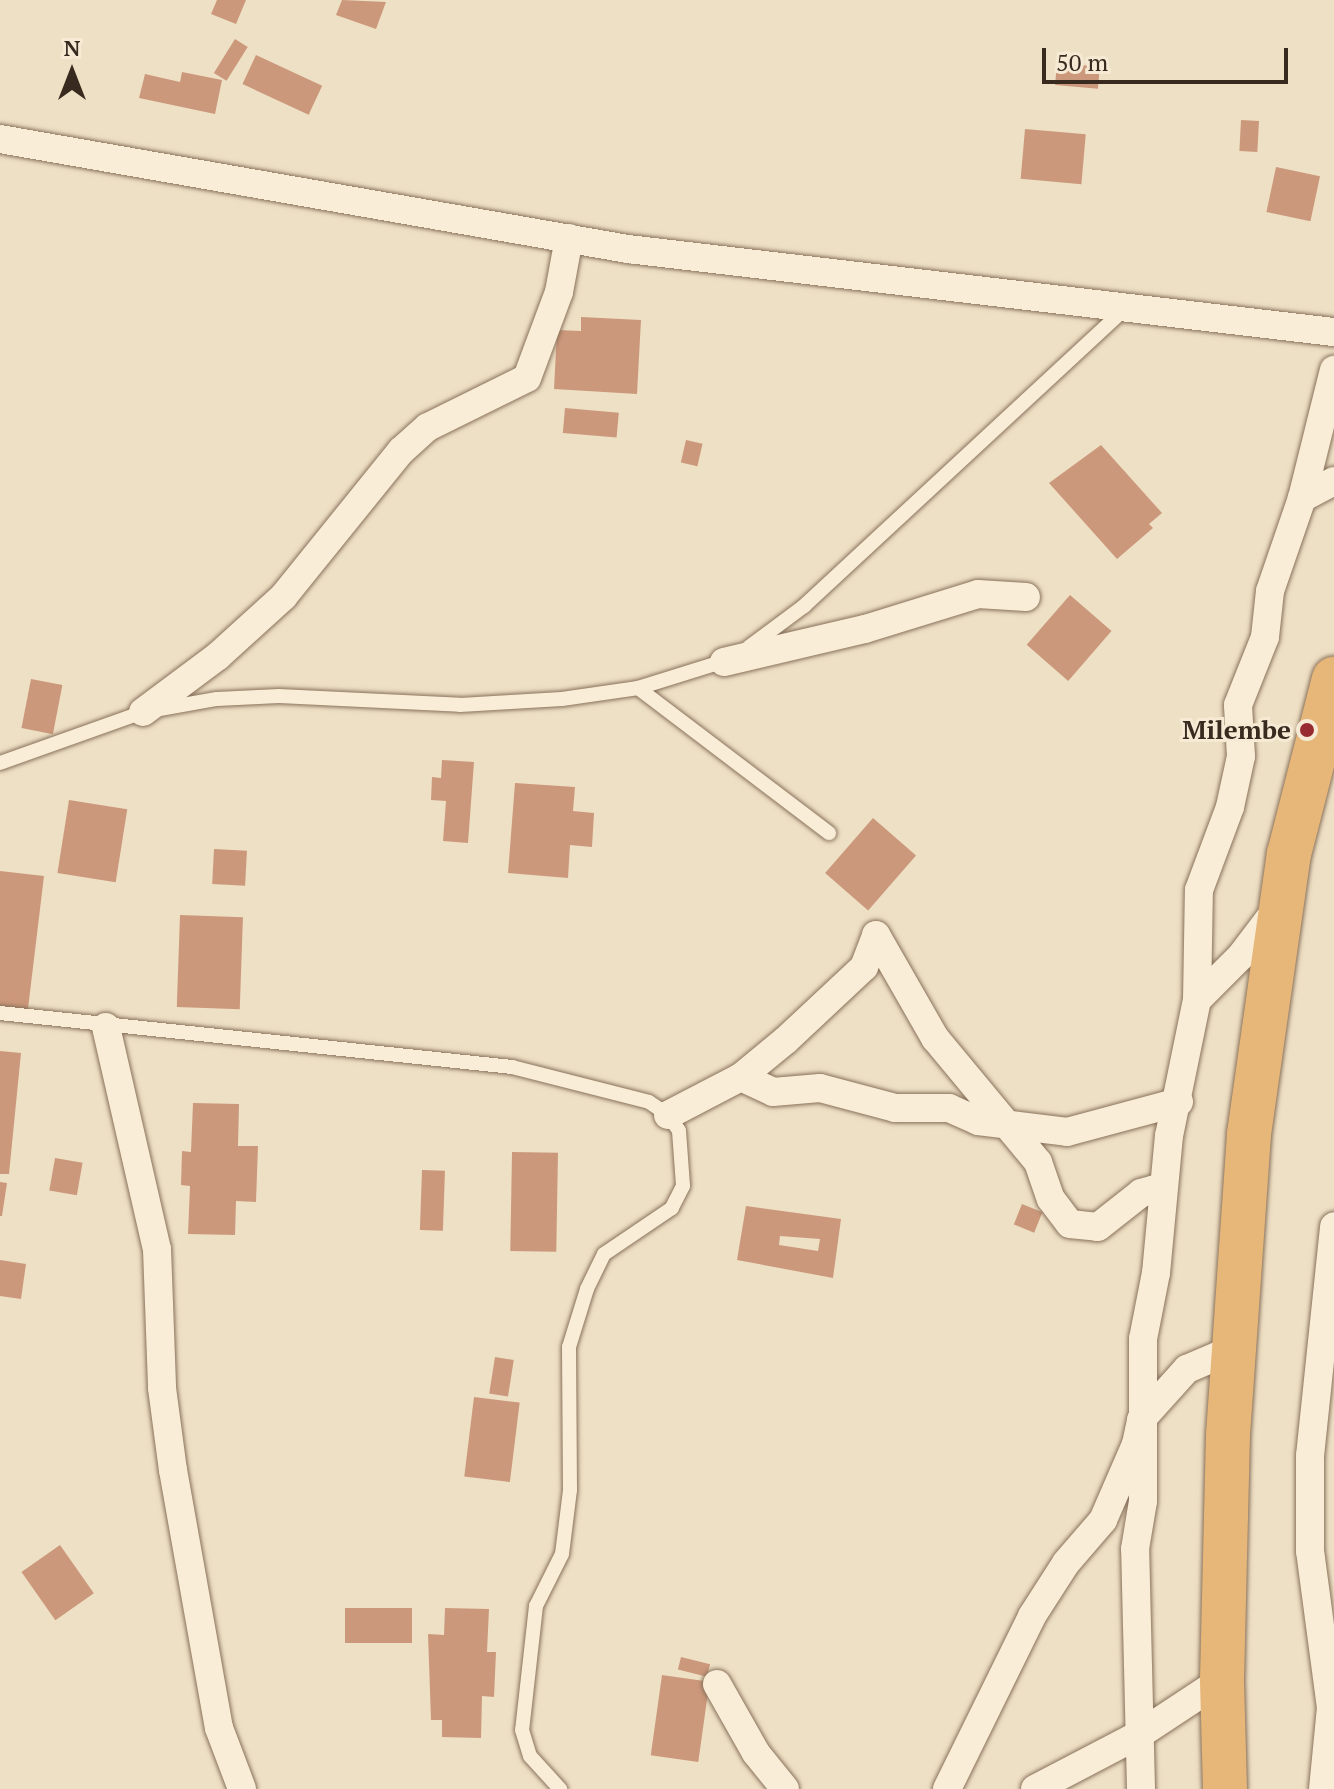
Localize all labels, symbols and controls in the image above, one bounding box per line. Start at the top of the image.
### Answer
north arrow [32,32,112,112]
scale bar [1046,32,1292,82]
text: N [64,33,80,62]
text: 50 m [1056,46,1108,78]
place label: Milembe [1182,714,1291,746]
marker: Milembe [1298,721,1316,739]

